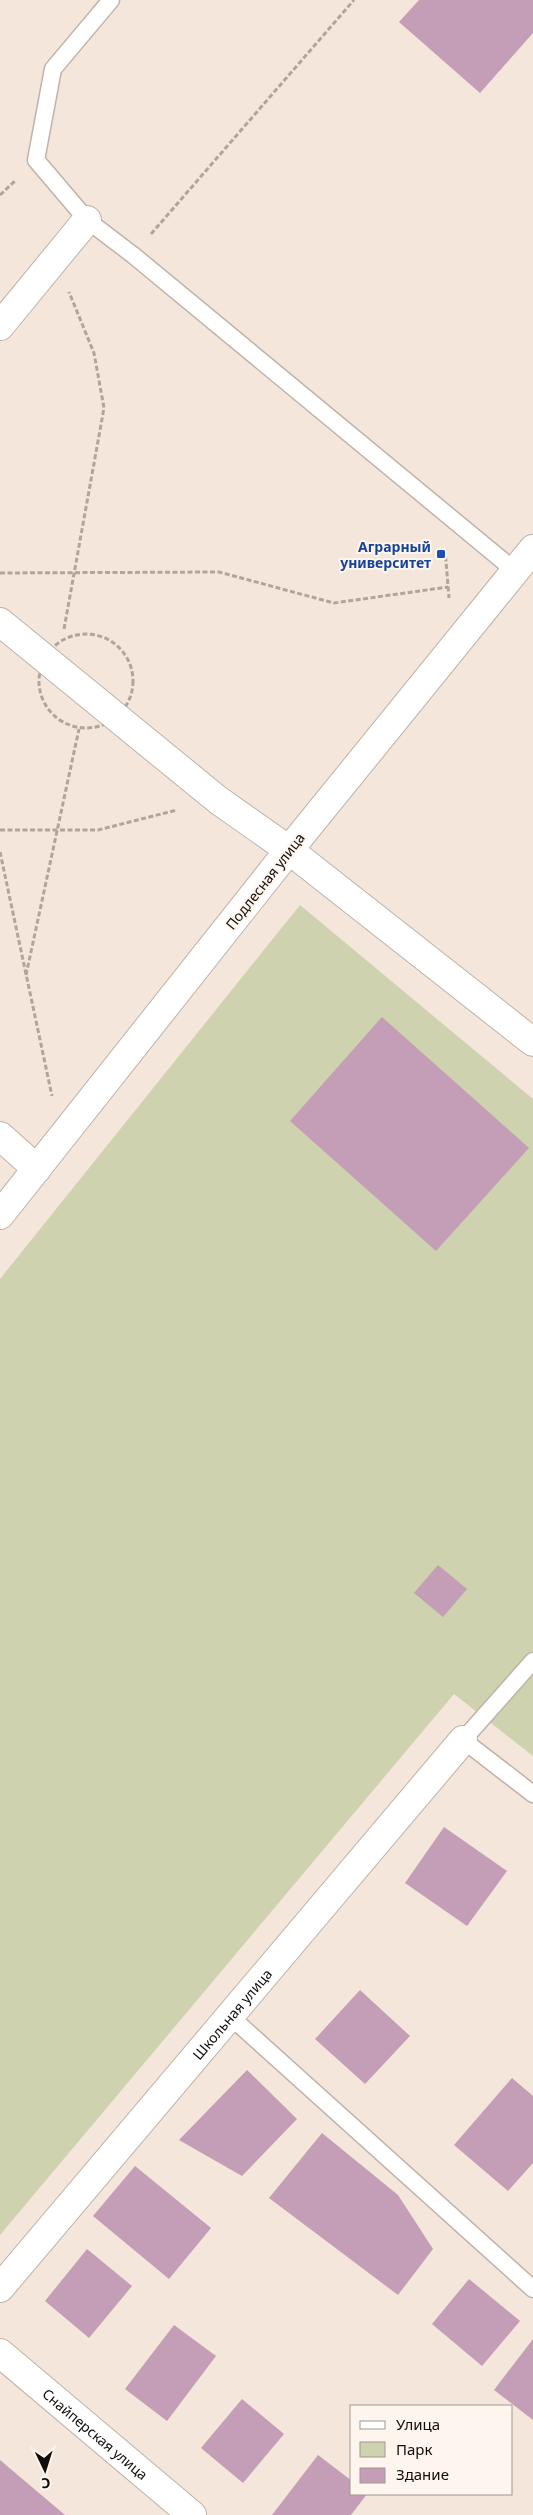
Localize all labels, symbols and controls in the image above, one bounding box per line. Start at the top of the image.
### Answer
place label: Аграрный университет [339,537,431,572]
marker: Аграрный университет [435,548,447,560]
street label: Подлесная улица [221,829,309,933]
street label: Школьная улица [188,1964,276,2063]
street label: Снайперская улица [40,2385,152,2483]
legend [350,2405,513,2495]
text: Улица [396,2414,440,2434]
text: Парк [396,2439,432,2459]
north arrow [20,2445,70,2495]
text: Здание [396,2464,449,2484]

